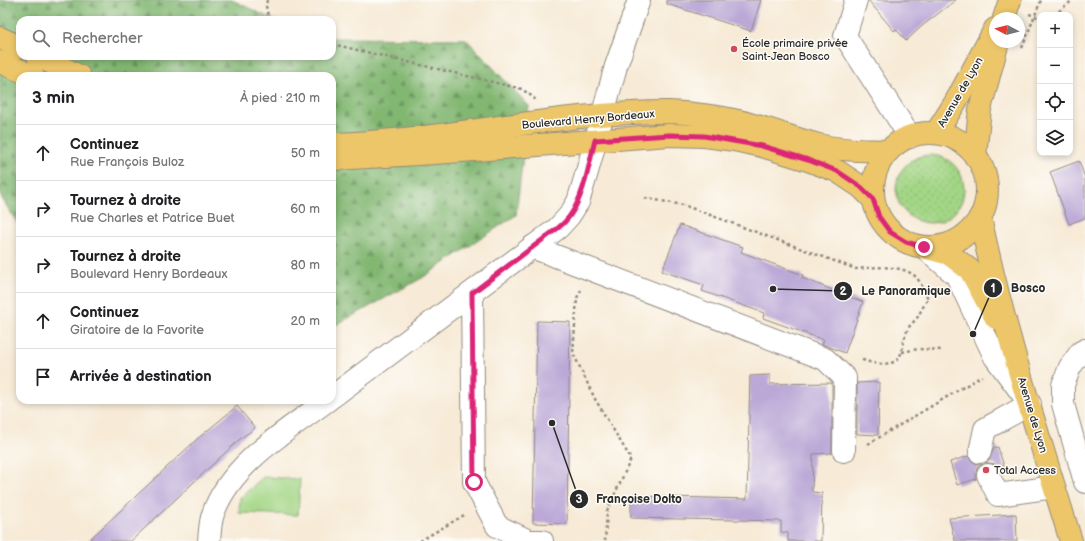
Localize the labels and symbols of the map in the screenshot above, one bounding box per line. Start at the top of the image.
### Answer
north arrow [989,12,1025,48]
place label: École primaire privée Saint-Jean Bosco [742,36,848,63]
marker: École primaire privée Saint-Jean Bosco [729,44,739,54]
street label: Avenue de Lyon [935,55,986,130]
street label: Boulevard Henry Bordeaux [521,107,655,132]
route end [915,238,933,256]
callout: Bosco [983,276,1053,300]
callout: Le Panoramique [833,279,958,303]
text: 1 [990,281,996,296]
text: Bosco [1011,281,1045,296]
text: 2 [839,284,847,299]
text: Le Panoramique [861,284,951,299]
street label: Avenue de Lyon [1015,376,1050,455]
place label: Total Access [994,464,1056,477]
marker: Total Access [981,465,991,475]
route start [465,473,483,491]
callout: Françoise Dolto [569,487,690,511]
text: 3 [575,492,583,507]
text: Françoise Dolto [596,492,682,507]

